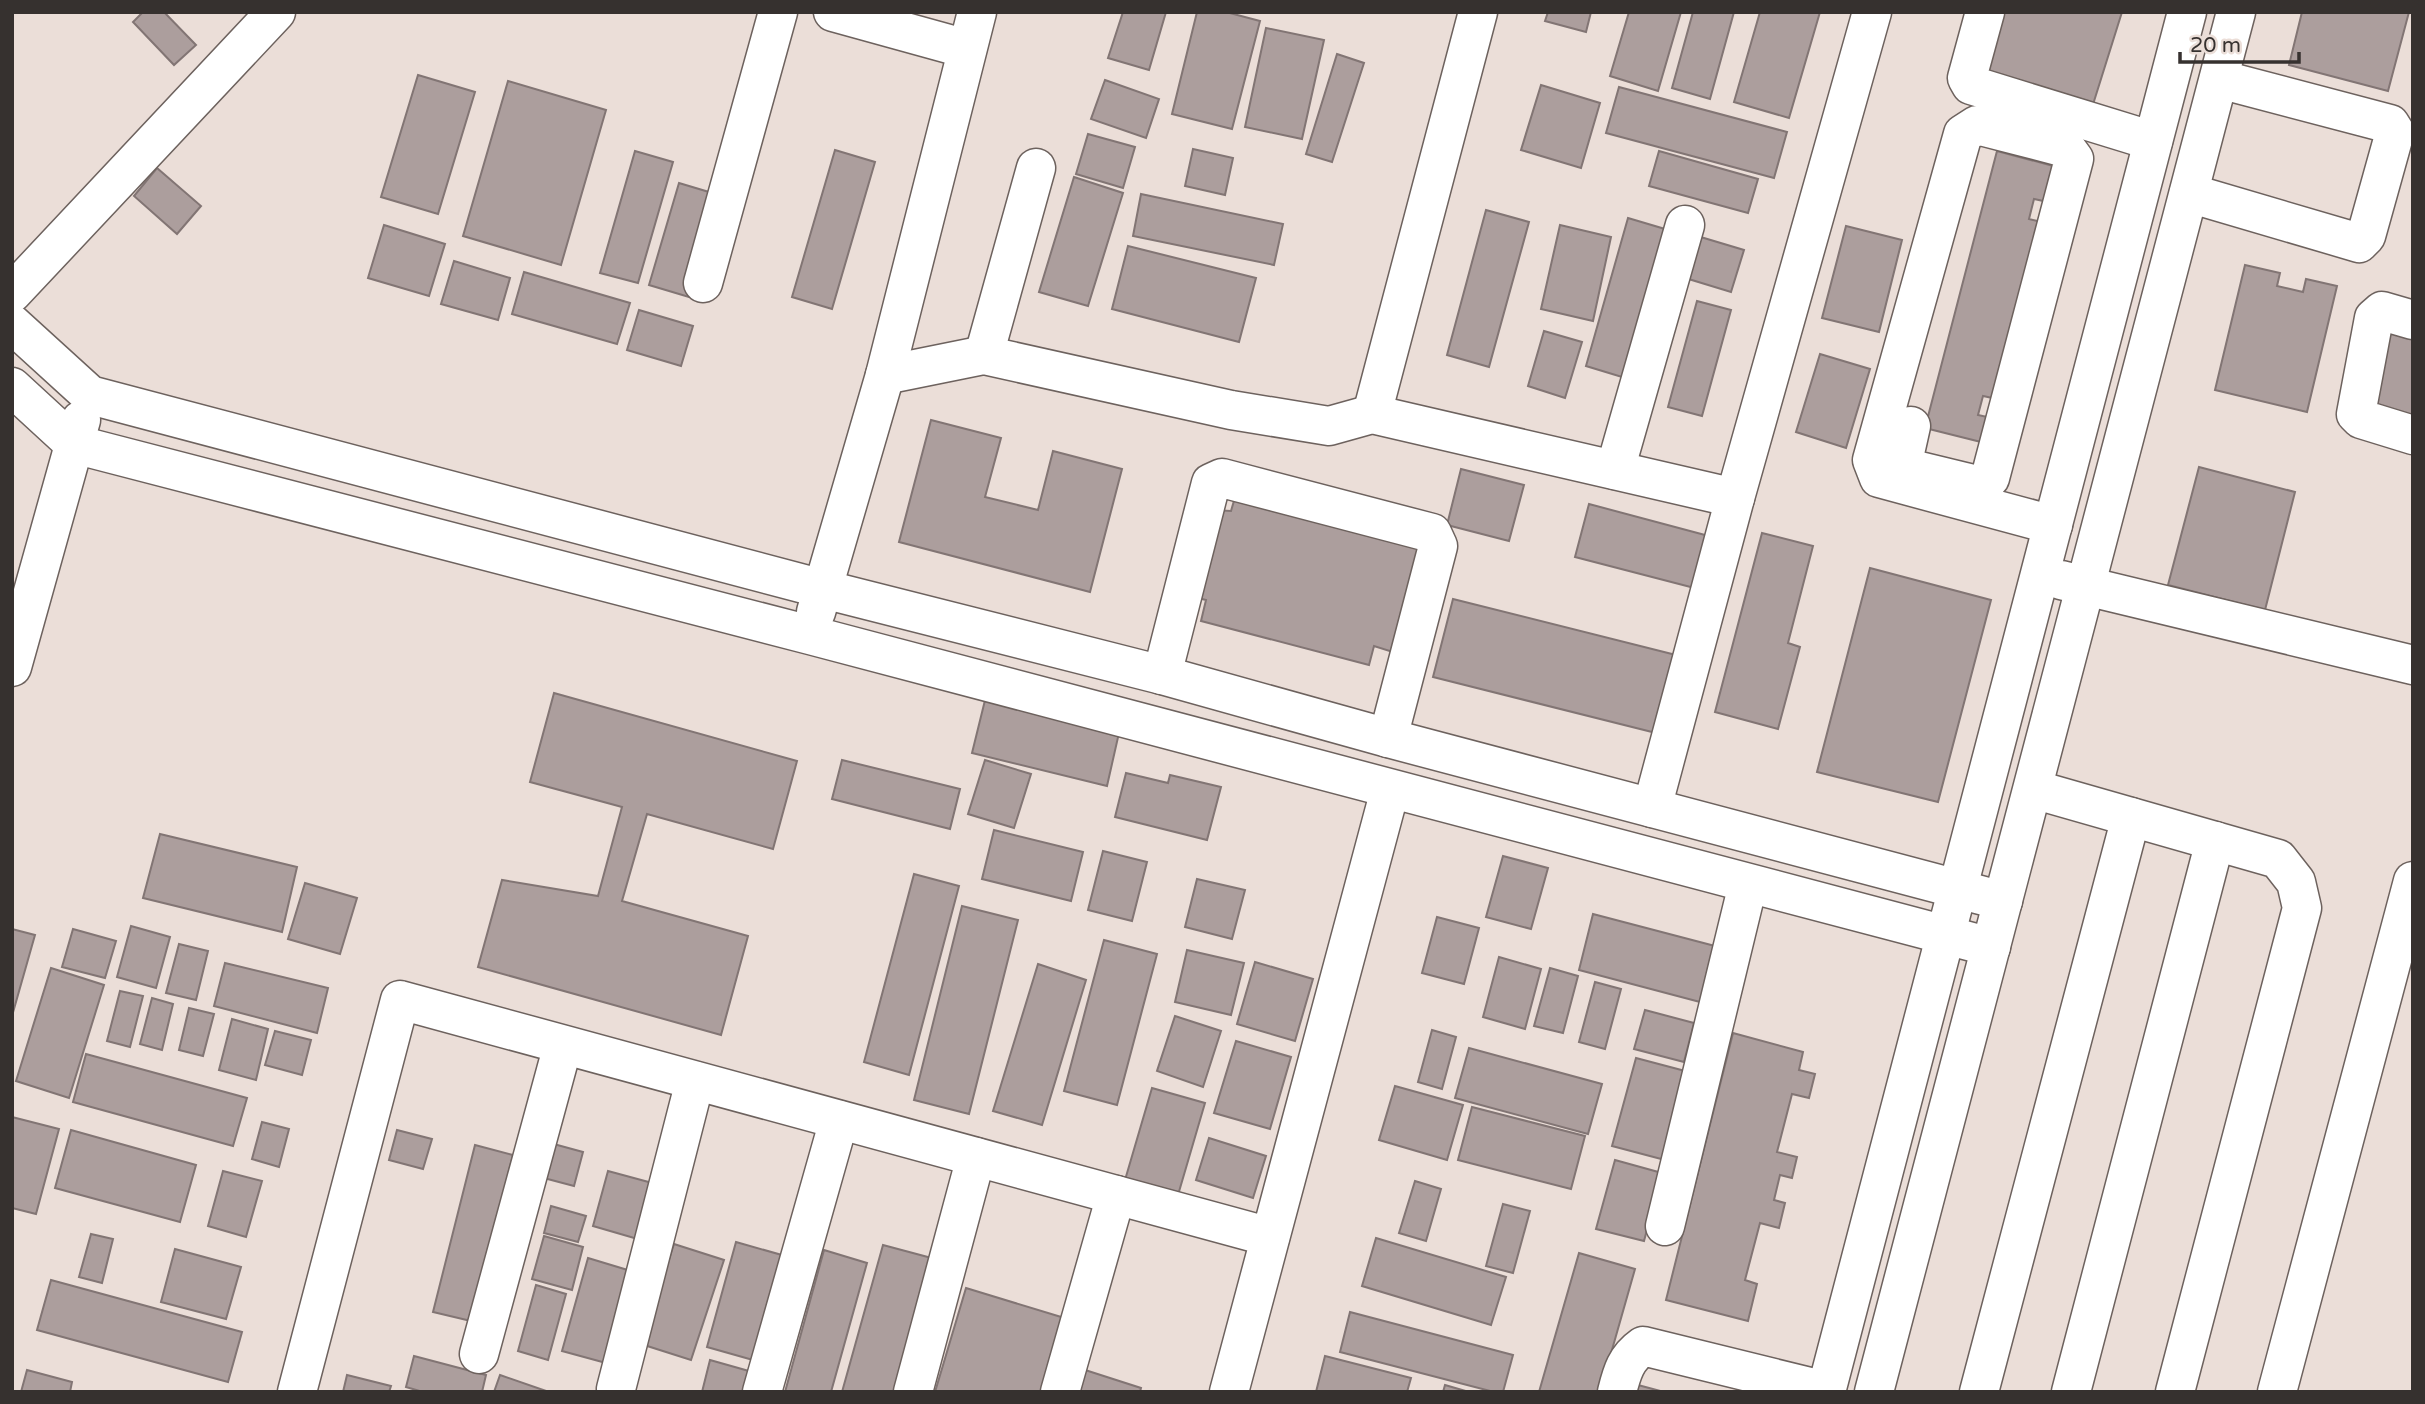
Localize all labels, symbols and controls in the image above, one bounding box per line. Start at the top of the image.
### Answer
scale bar [2180,21,2299,65]
text: 20 m [2190,33,2241,58]

